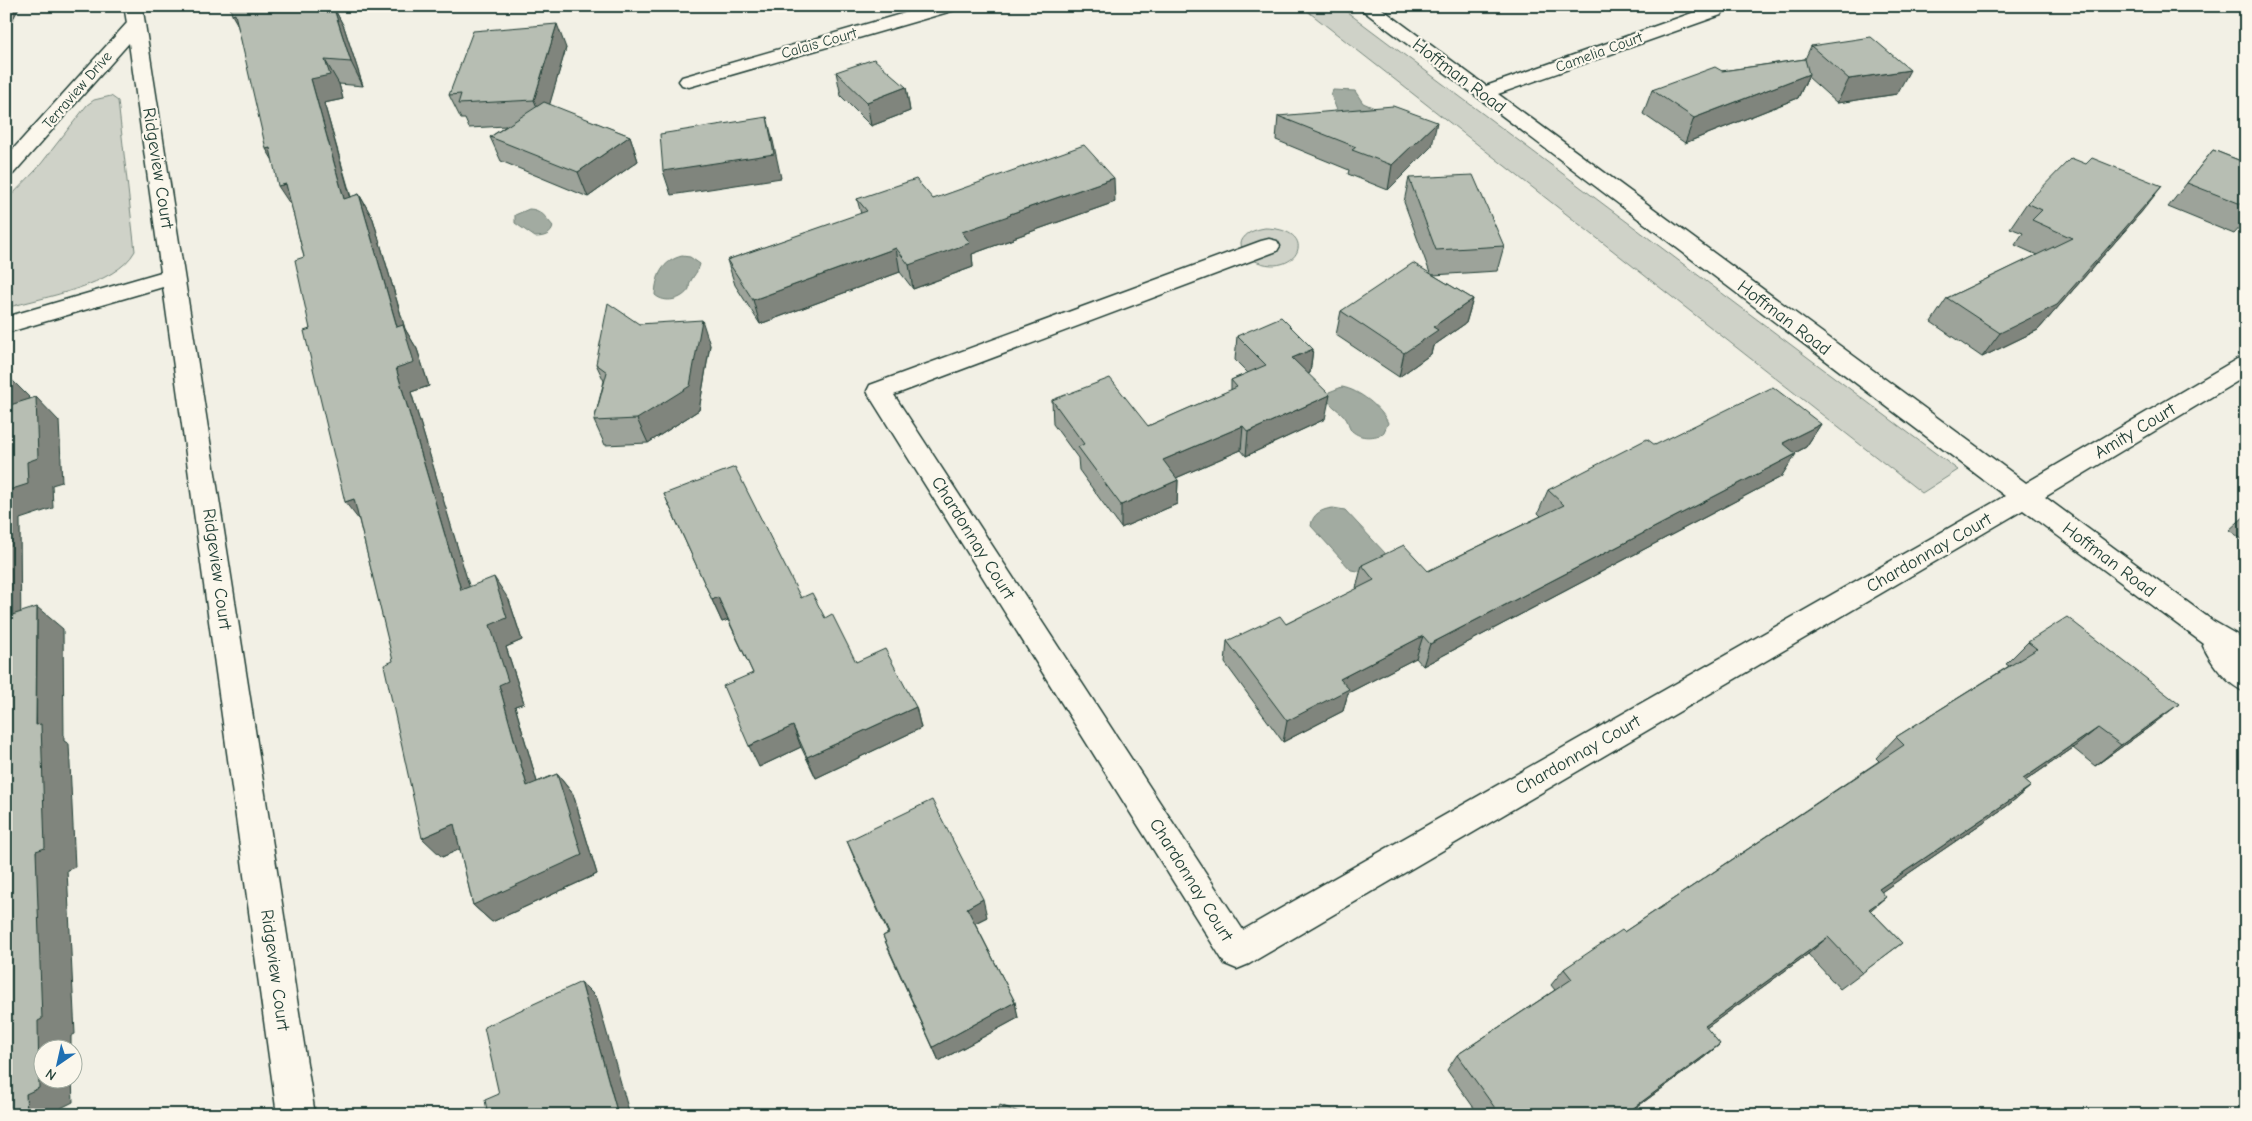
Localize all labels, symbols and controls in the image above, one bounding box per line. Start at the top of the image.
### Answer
street label: Calais Court [779,23,860,62]
street label: Camelia Court [1553,28,1646,76]
street label: Hoffman Road [1408,34,1510,118]
street label: Terraview Drive [38,47,116,132]
street label: Ridgeview Court [138,106,178,231]
street label: Hoffman Road [1733,276,1835,360]
street label: Amity Court [2091,398,2180,463]
street label: Chardonnay Court [927,473,1020,604]
street label: Ridgeview Court [198,507,236,632]
street label: Chardonnay Court [1863,508,1996,597]
street label: Hoffman Road [2058,518,2160,602]
street label: Chardonnay Court [1512,710,1645,799]
street label: Chardonnay Court [1145,815,1238,946]
street label: Ridgeview Court [256,908,294,1033]
north arrow [32,1038,82,1088]
text: N [42,1065,60,1084]

